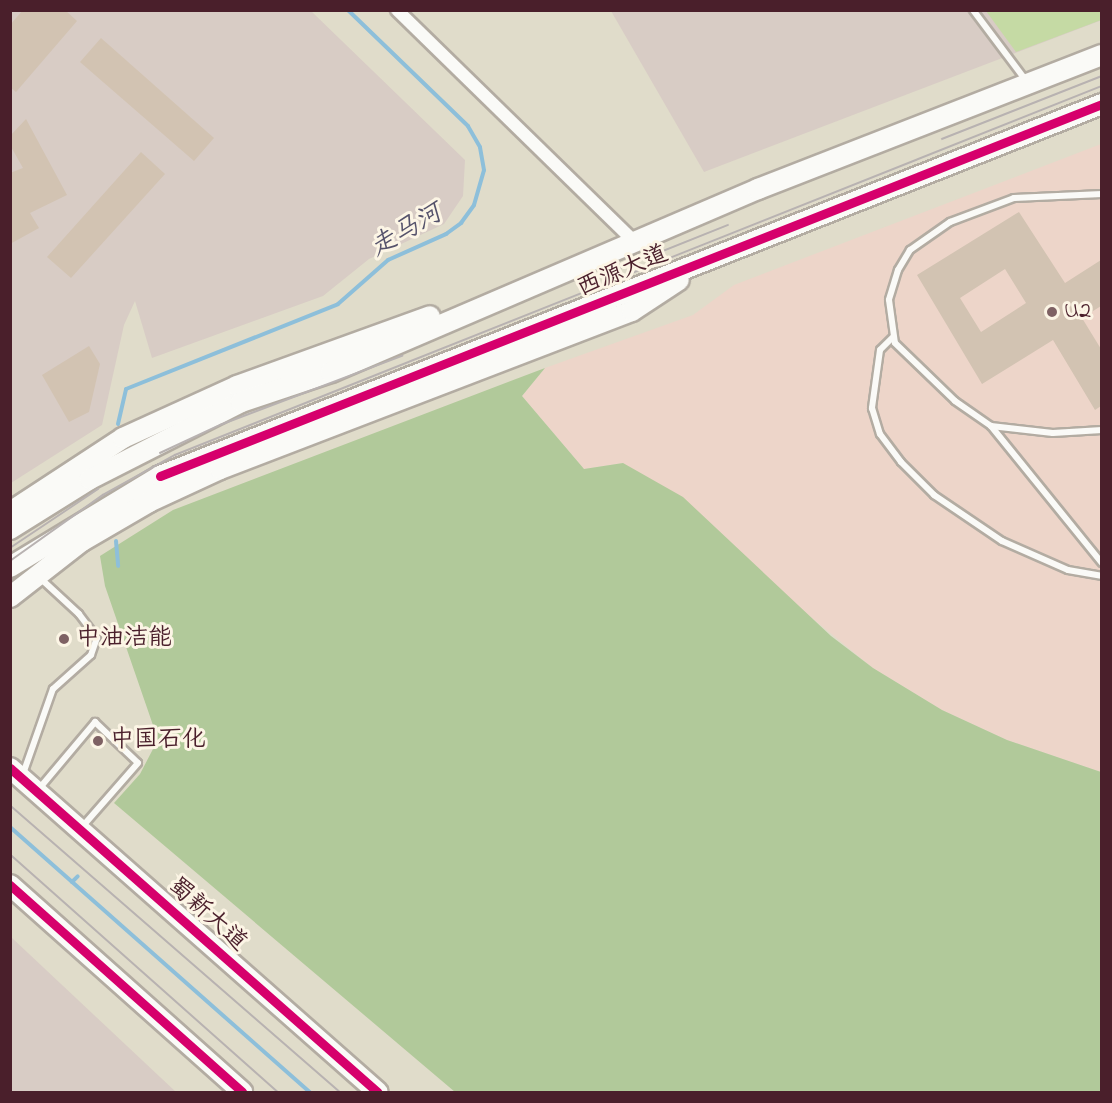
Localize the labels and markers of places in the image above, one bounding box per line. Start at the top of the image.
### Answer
place label: U2 [1064,298,1091,326]
marker: U2 [1045,305,1059,319]
place label: 中油洁能 [76,625,172,653]
marker: 中油洁能 [57,632,71,646]
place label: 中国石化 [110,727,206,755]
marker: 中国石化 [91,734,105,748]

